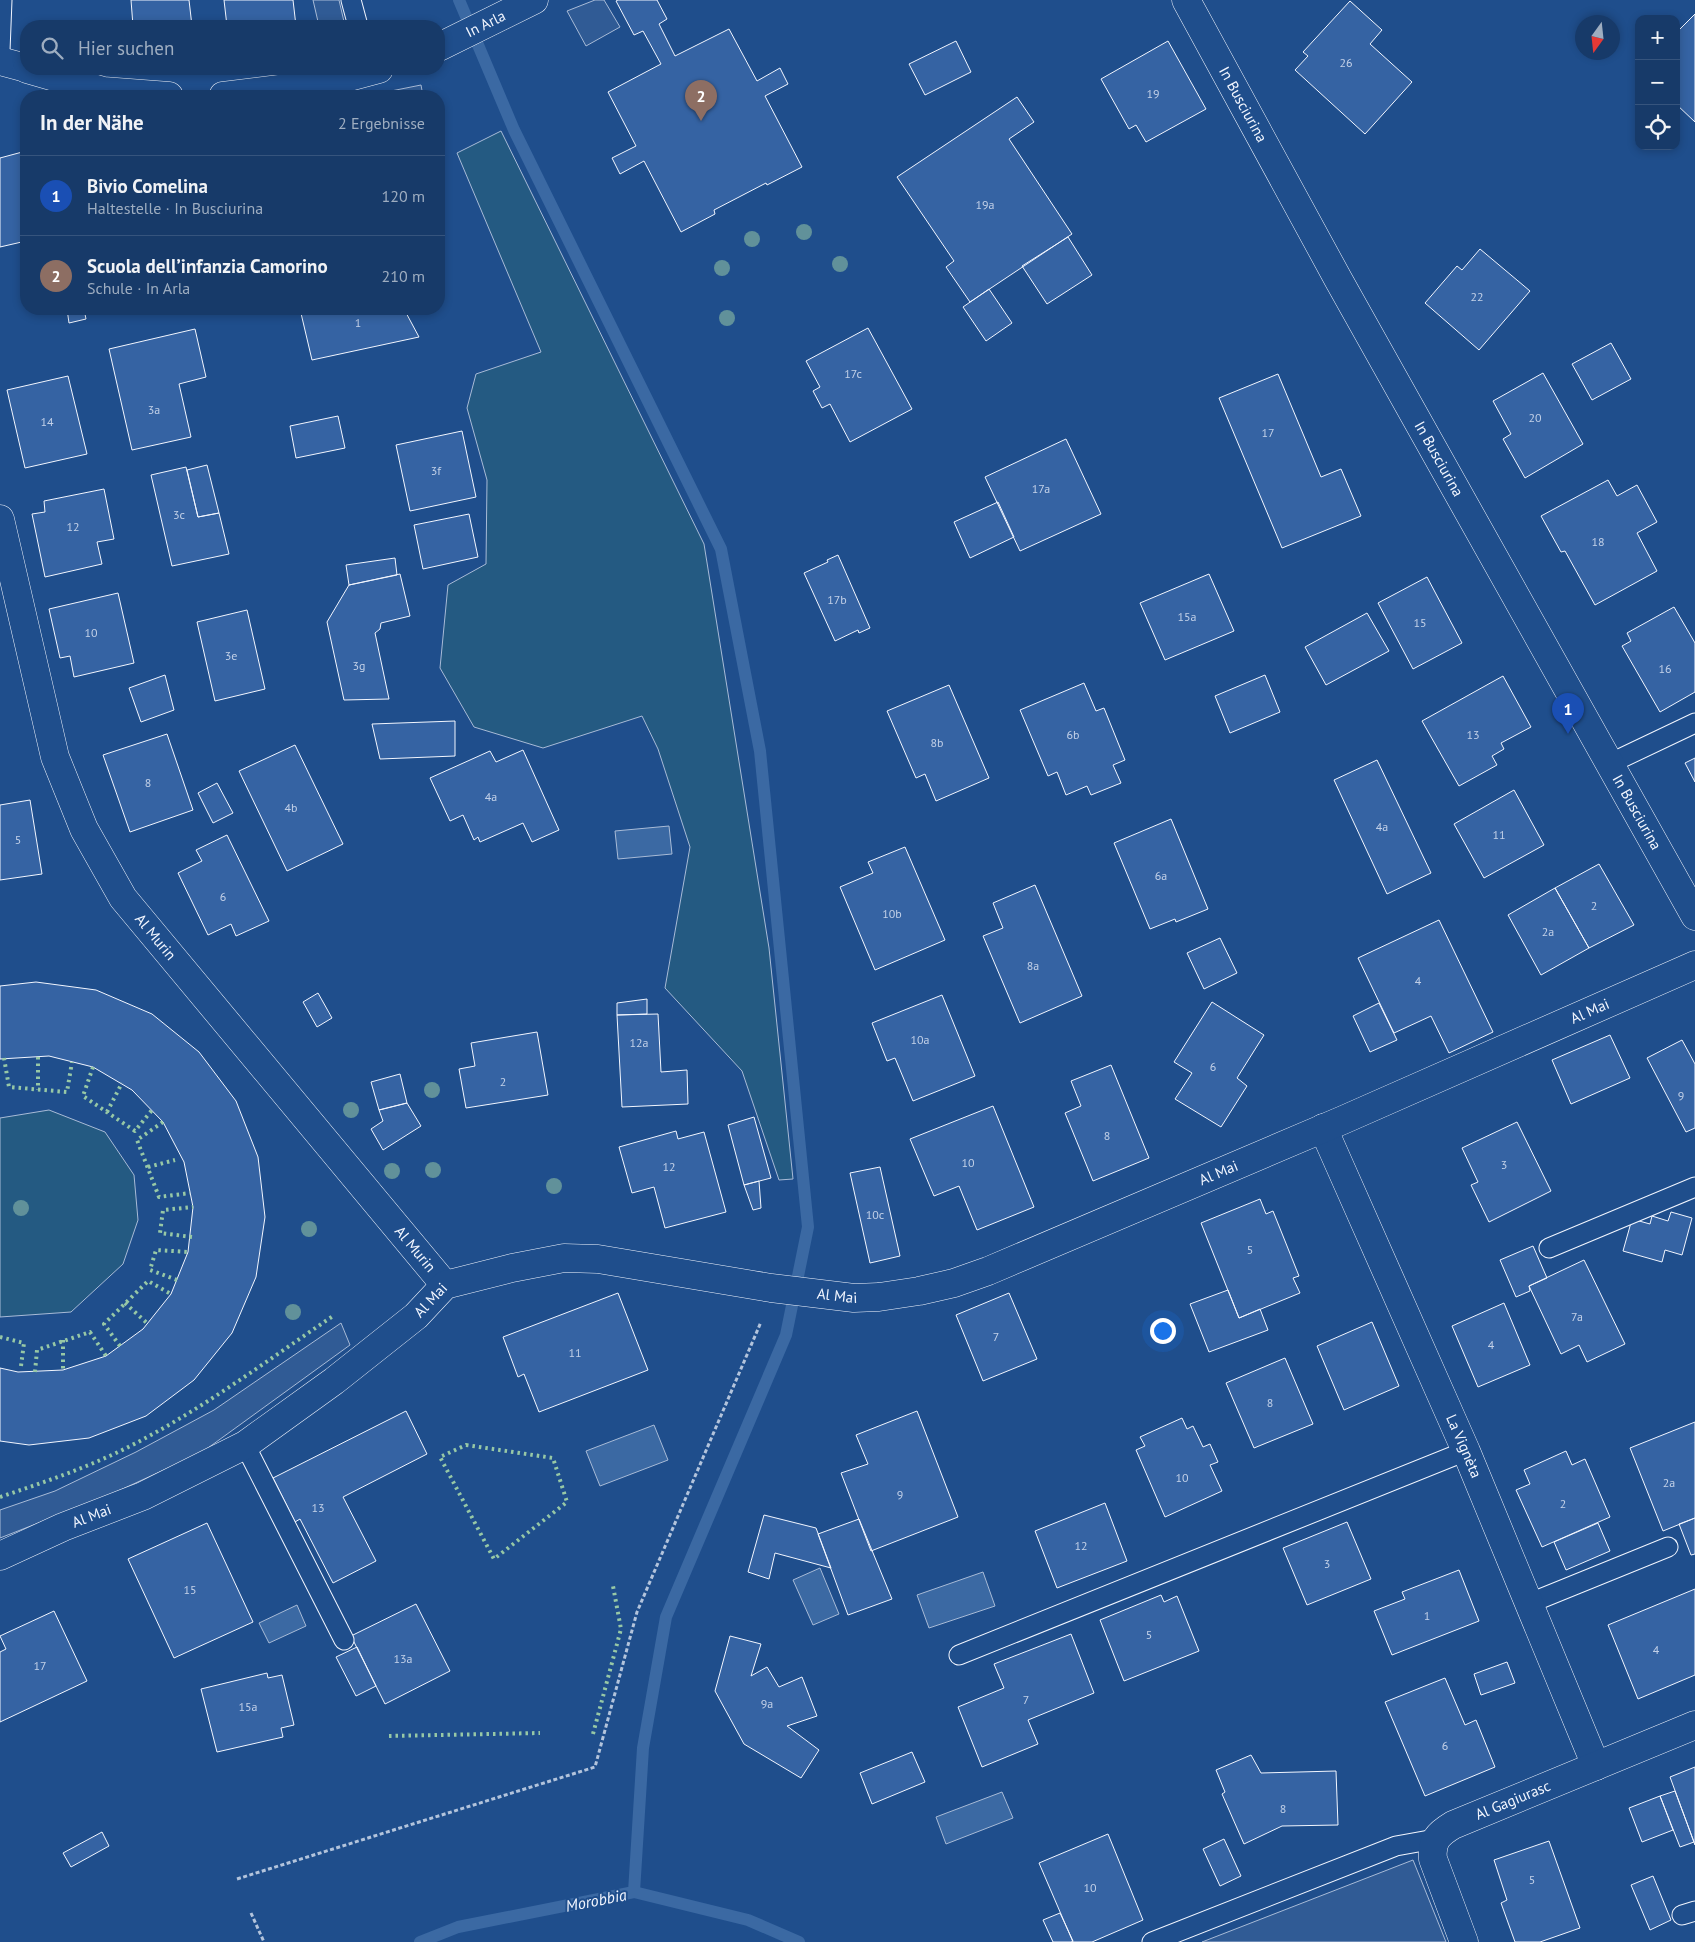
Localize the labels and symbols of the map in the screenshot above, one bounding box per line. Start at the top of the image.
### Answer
street label: In Arla [462,6,508,41]
north arrow [1575,15,1620,60]
house number: 26 [1339,55,1353,70]
street label: In Busciurina [1215,63,1272,145]
pin: 2 [685,80,717,121]
house number: 19 [1146,86,1160,101]
house number: 19a [975,197,995,212]
house number: 22 [1470,289,1484,304]
house number: 1 [355,315,361,330]
house number: 17c [844,366,862,381]
house number: 3a [148,402,160,417]
house number: 20 [1528,410,1542,425]
house number: 14 [40,414,54,429]
street label: In Busciurina [1411,418,1468,500]
house number: 17 [1261,425,1275,440]
house number: 3f [431,463,442,478]
house number: 17a [1032,481,1050,496]
house number: 3c [173,507,186,522]
house number: 12 [66,519,80,534]
house number: 18 [1591,534,1605,549]
house number: 17b [827,592,847,607]
house number: 15a [1177,609,1197,624]
house number: 15 [1413,615,1427,630]
house number: 10 [84,625,98,640]
house number: 3e [225,648,237,663]
house number: 3g [353,658,365,673]
house number: 16 [1658,661,1672,676]
pin: 1 [1552,693,1584,734]
house number: 6b [1066,727,1080,742]
house number: 13 [1466,727,1480,742]
house number: 8b [930,735,944,750]
street label: In Busciurina [1609,771,1666,853]
house number: 8 [145,775,151,790]
house number: 4a [485,789,497,804]
house number: 4b [284,800,298,815]
house number: 4a [1376,819,1388,834]
house number: 11 [1492,827,1506,842]
house number: 5 [15,832,21,847]
house number: 6a [1155,868,1167,883]
house number: 6 [220,889,226,904]
house number: 2 [1591,898,1597,913]
house number: 10b [882,906,902,921]
street label: Al Murin [131,910,181,964]
house number: 2a [1542,924,1554,939]
house number: 8a [1027,958,1039,973]
house number: 4 [1415,973,1422,988]
street label: Al Mai [1567,994,1612,1028]
house number: 10a [910,1032,930,1047]
house number: 12a [629,1035,649,1050]
house number: 6 [1210,1059,1216,1074]
house number: 2 [500,1074,506,1089]
house number: 9 [1678,1088,1684,1103]
house number: 8 [1104,1128,1110,1143]
house number: 10 [961,1155,975,1170]
street label: Al Mai [1196,1156,1241,1189]
house number: 3 [1501,1157,1507,1172]
house number: 12 [662,1159,676,1174]
house number: 10c [866,1207,885,1222]
street label: Al Murin [391,1222,440,1276]
house number: 5 [1247,1242,1253,1257]
street label: Al Mai [410,1279,451,1321]
street label: Al Mai [816,1284,858,1307]
house number: 7a [1571,1309,1583,1324]
your location [1150,1318,1176,1344]
house number: 7 [993,1329,999,1344]
house number: 4 [1488,1337,1495,1352]
house number: 11 [568,1345,582,1360]
house number: 8 [1267,1395,1273,1410]
street label: La Vignèta [1442,1411,1486,1481]
house number: 10 [1175,1470,1189,1485]
house number: 2a [1663,1475,1675,1490]
house number: 9 [897,1487,903,1502]
house number: 2 [1560,1496,1566,1511]
street label: Al Mai [69,1499,114,1532]
house number: 13 [311,1500,325,1515]
house number: 12 [1074,1538,1088,1553]
house number: 3 [1324,1556,1330,1571]
house number: 15 [183,1582,197,1597]
house number: 1 [1424,1608,1430,1623]
house number: 5 [1146,1627,1152,1642]
house number: 4 [1653,1642,1660,1657]
house number: 13a [393,1651,413,1666]
house number: 17 [33,1658,47,1673]
house number: 7 [1023,1692,1029,1707]
house number: 9a [761,1696,773,1711]
house number: 15a [238,1699,258,1714]
house number: 6 [1442,1738,1448,1753]
street label: Al Gagiurasc [1472,1776,1553,1824]
house number: 8 [1280,1801,1286,1816]
house number: 5 [1529,1872,1535,1887]
house number: 10 [1083,1880,1097,1895]
water label: Morobbia [564,1884,628,1916]

